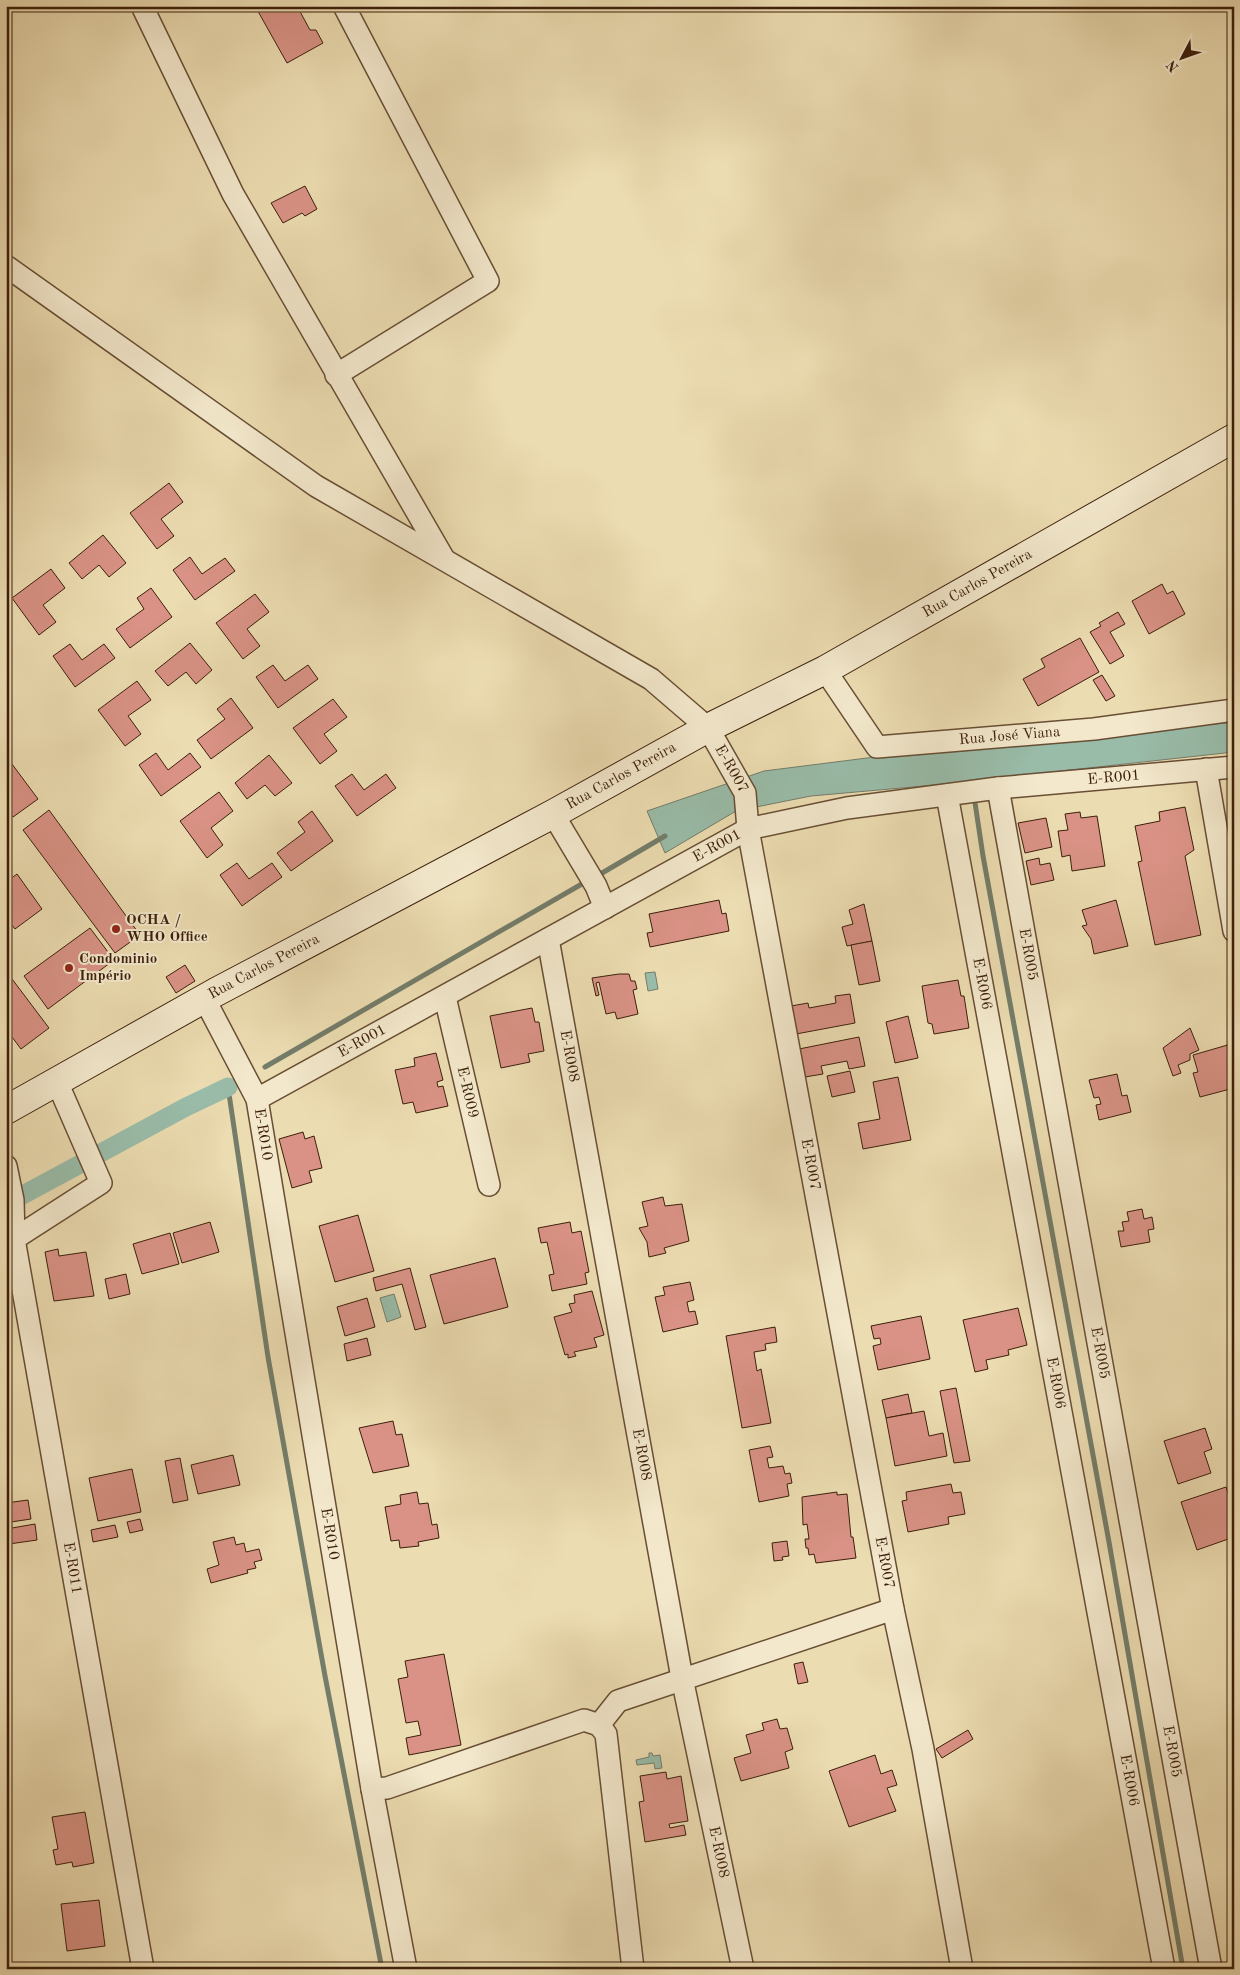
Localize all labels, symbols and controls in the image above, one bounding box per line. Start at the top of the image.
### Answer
north arrow [1158,32,1208,82]
text: N [1164,57,1182,75]
street label: Rua Carlos Pereira [920,546,1035,621]
street label: Rua José Viana [958,724,1061,748]
street label: Rua Carlos Pereira [564,739,679,813]
street label: E-R007 [712,742,751,796]
street label: E-R001 [1087,768,1141,788]
street label: E-R001 [690,827,744,865]
place label: OCHA / WHO Office [126,913,208,945]
marker: OCHA / WHO Office [110,923,122,935]
street label: E-R005 [1016,927,1040,982]
street label: Rua Carlos Pereira [206,931,322,1002]
place label: Condominio Império [79,952,157,984]
street label: E-R006 [970,956,994,1011]
marker: Condominio Império [63,962,75,974]
street label: E-R001 [335,1022,389,1060]
street label: E-R008 [557,1029,581,1083]
street label: E-R009 [454,1065,481,1120]
street label: E-R010 [251,1107,275,1162]
street label: E-R007 [798,1137,823,1192]
street label: E-R005 [1088,1326,1112,1380]
street label: E-R006 [1044,1356,1068,1410]
street label: E-R008 [629,1427,654,1482]
street label: E-R010 [318,1507,341,1561]
street label: E-R007 [872,1535,897,1590]
street label: E-R011 [60,1541,84,1595]
street label: E-R005 [1160,1724,1184,1779]
street label: E-R006 [1117,1753,1141,1808]
street label: E-R008 [706,1825,731,1880]

